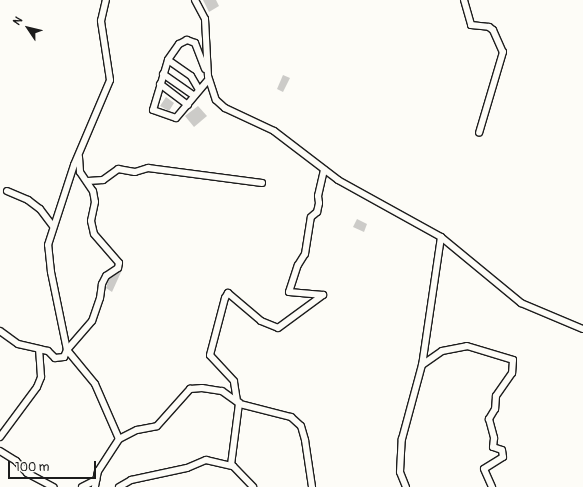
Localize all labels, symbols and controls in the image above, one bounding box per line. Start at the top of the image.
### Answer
north arrow [8,8,48,48]
text: N [10,14,25,28]
scale bar [10,453,98,479]
text: 100 m [15,460,49,475]

